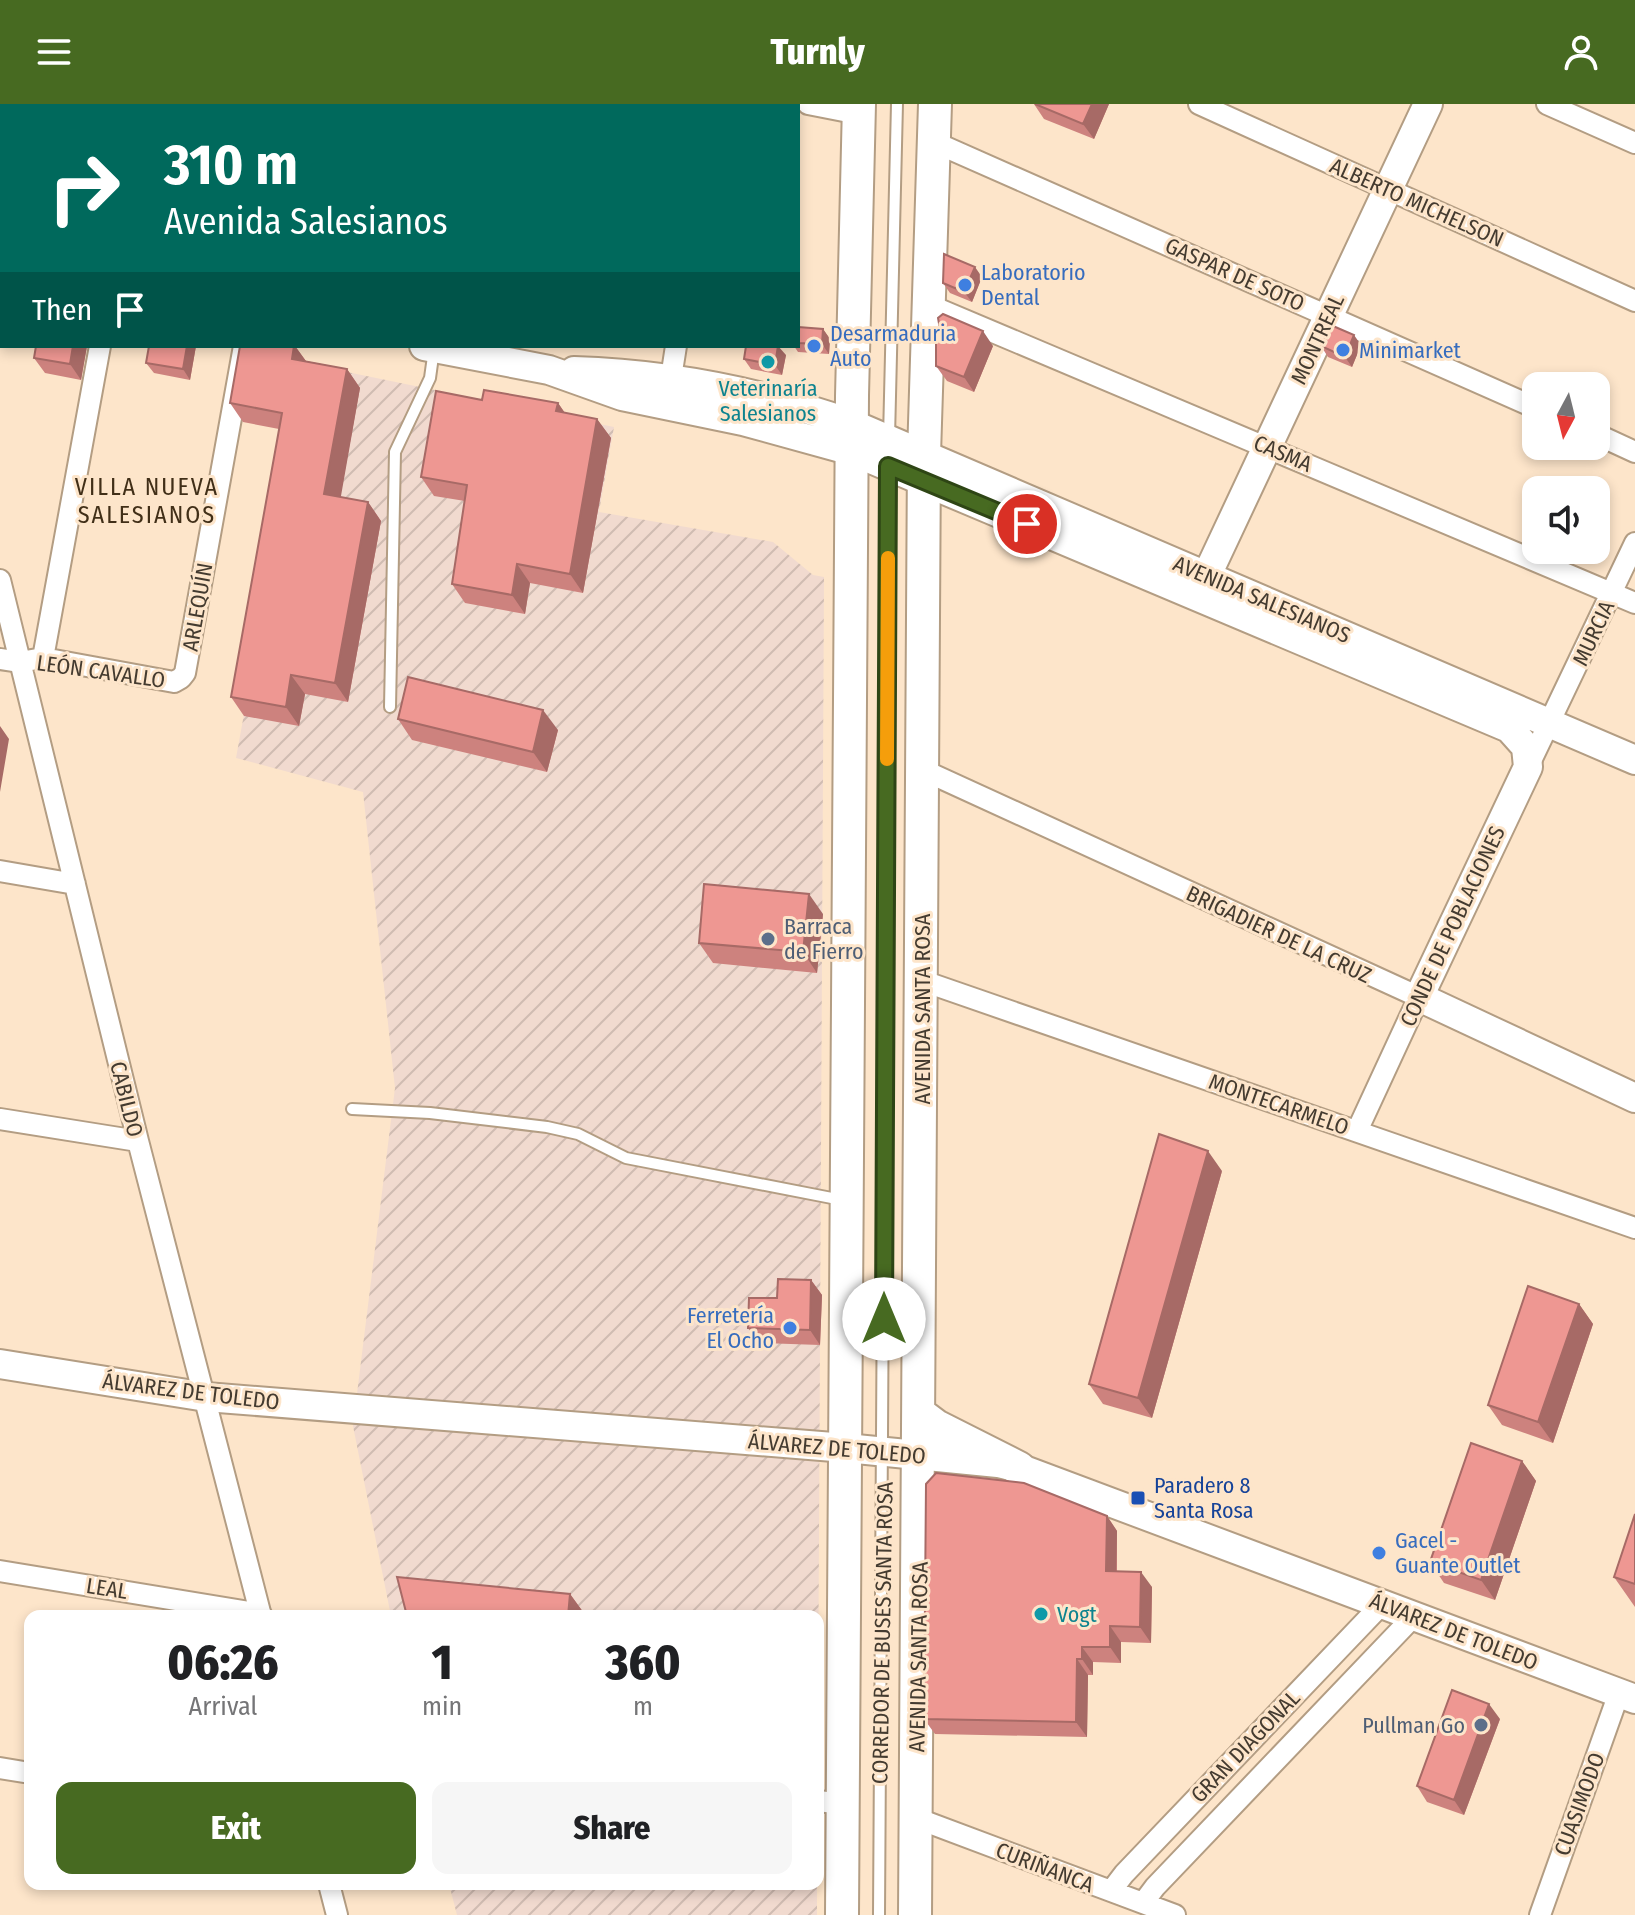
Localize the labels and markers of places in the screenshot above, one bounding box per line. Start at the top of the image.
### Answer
place label: Laboratorio Dental [981,259,1086,311]
marker: Laboratorio Dental [956,276,974,294]
place label: Desarmaduria Auto [830,320,956,372]
marker: Desarmaduria Auto [805,337,823,355]
place label: Minimarket [1359,337,1462,364]
marker: Minimarket [1334,341,1352,359]
marker: Veterinaría Salesianos [759,353,777,371]
place label: Veterinaría Salesianos [719,375,817,427]
pin [993,490,1061,558]
place label: Barraca de Fierro [784,913,864,965]
marker: Barraca de Fierro [759,930,777,948]
place label: Ferretería El Ocho [687,1302,774,1354]
marker: Ferretería El Ocho [781,1319,799,1337]
place label: Paradero 8 Santa Rosa [1154,1472,1254,1524]
marker: Paradero 8 Santa Rosa [1129,1489,1147,1507]
place label: Gacel - Guante Outlet [1395,1527,1521,1579]
marker: Gacel - Guante Outlet [1370,1544,1388,1562]
place label: Vogt [1057,1601,1098,1628]
marker: Vogt [1032,1605,1050,1623]
place label: Pullman Go [1362,1712,1465,1739]
marker: Pullman Go [1472,1716,1490,1734]

